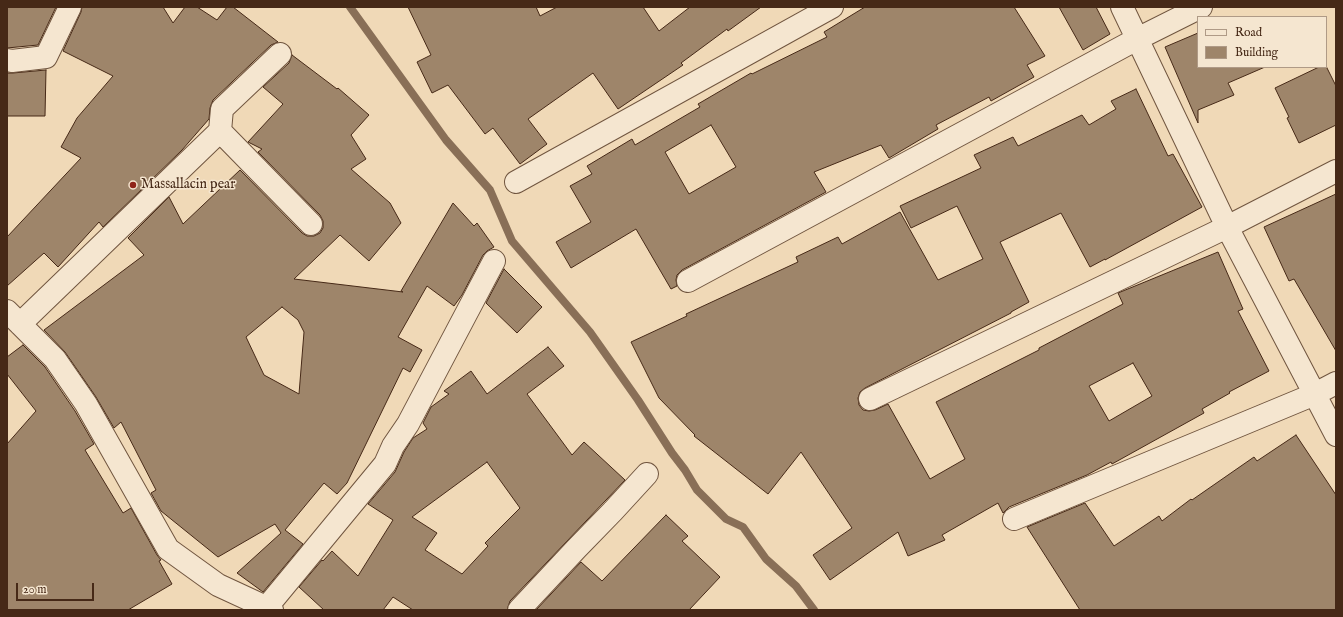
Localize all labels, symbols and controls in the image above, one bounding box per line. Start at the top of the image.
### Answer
legend [1197,16,1327,68]
text: Road [1235,25,1262,40]
text: Building [1235,45,1278,60]
place label: Massallacin pear [141,177,235,193]
marker: Massallacin pear [128,180,138,190]
scale bar [18,575,96,601]
text: 20 m [23,582,46,597]

